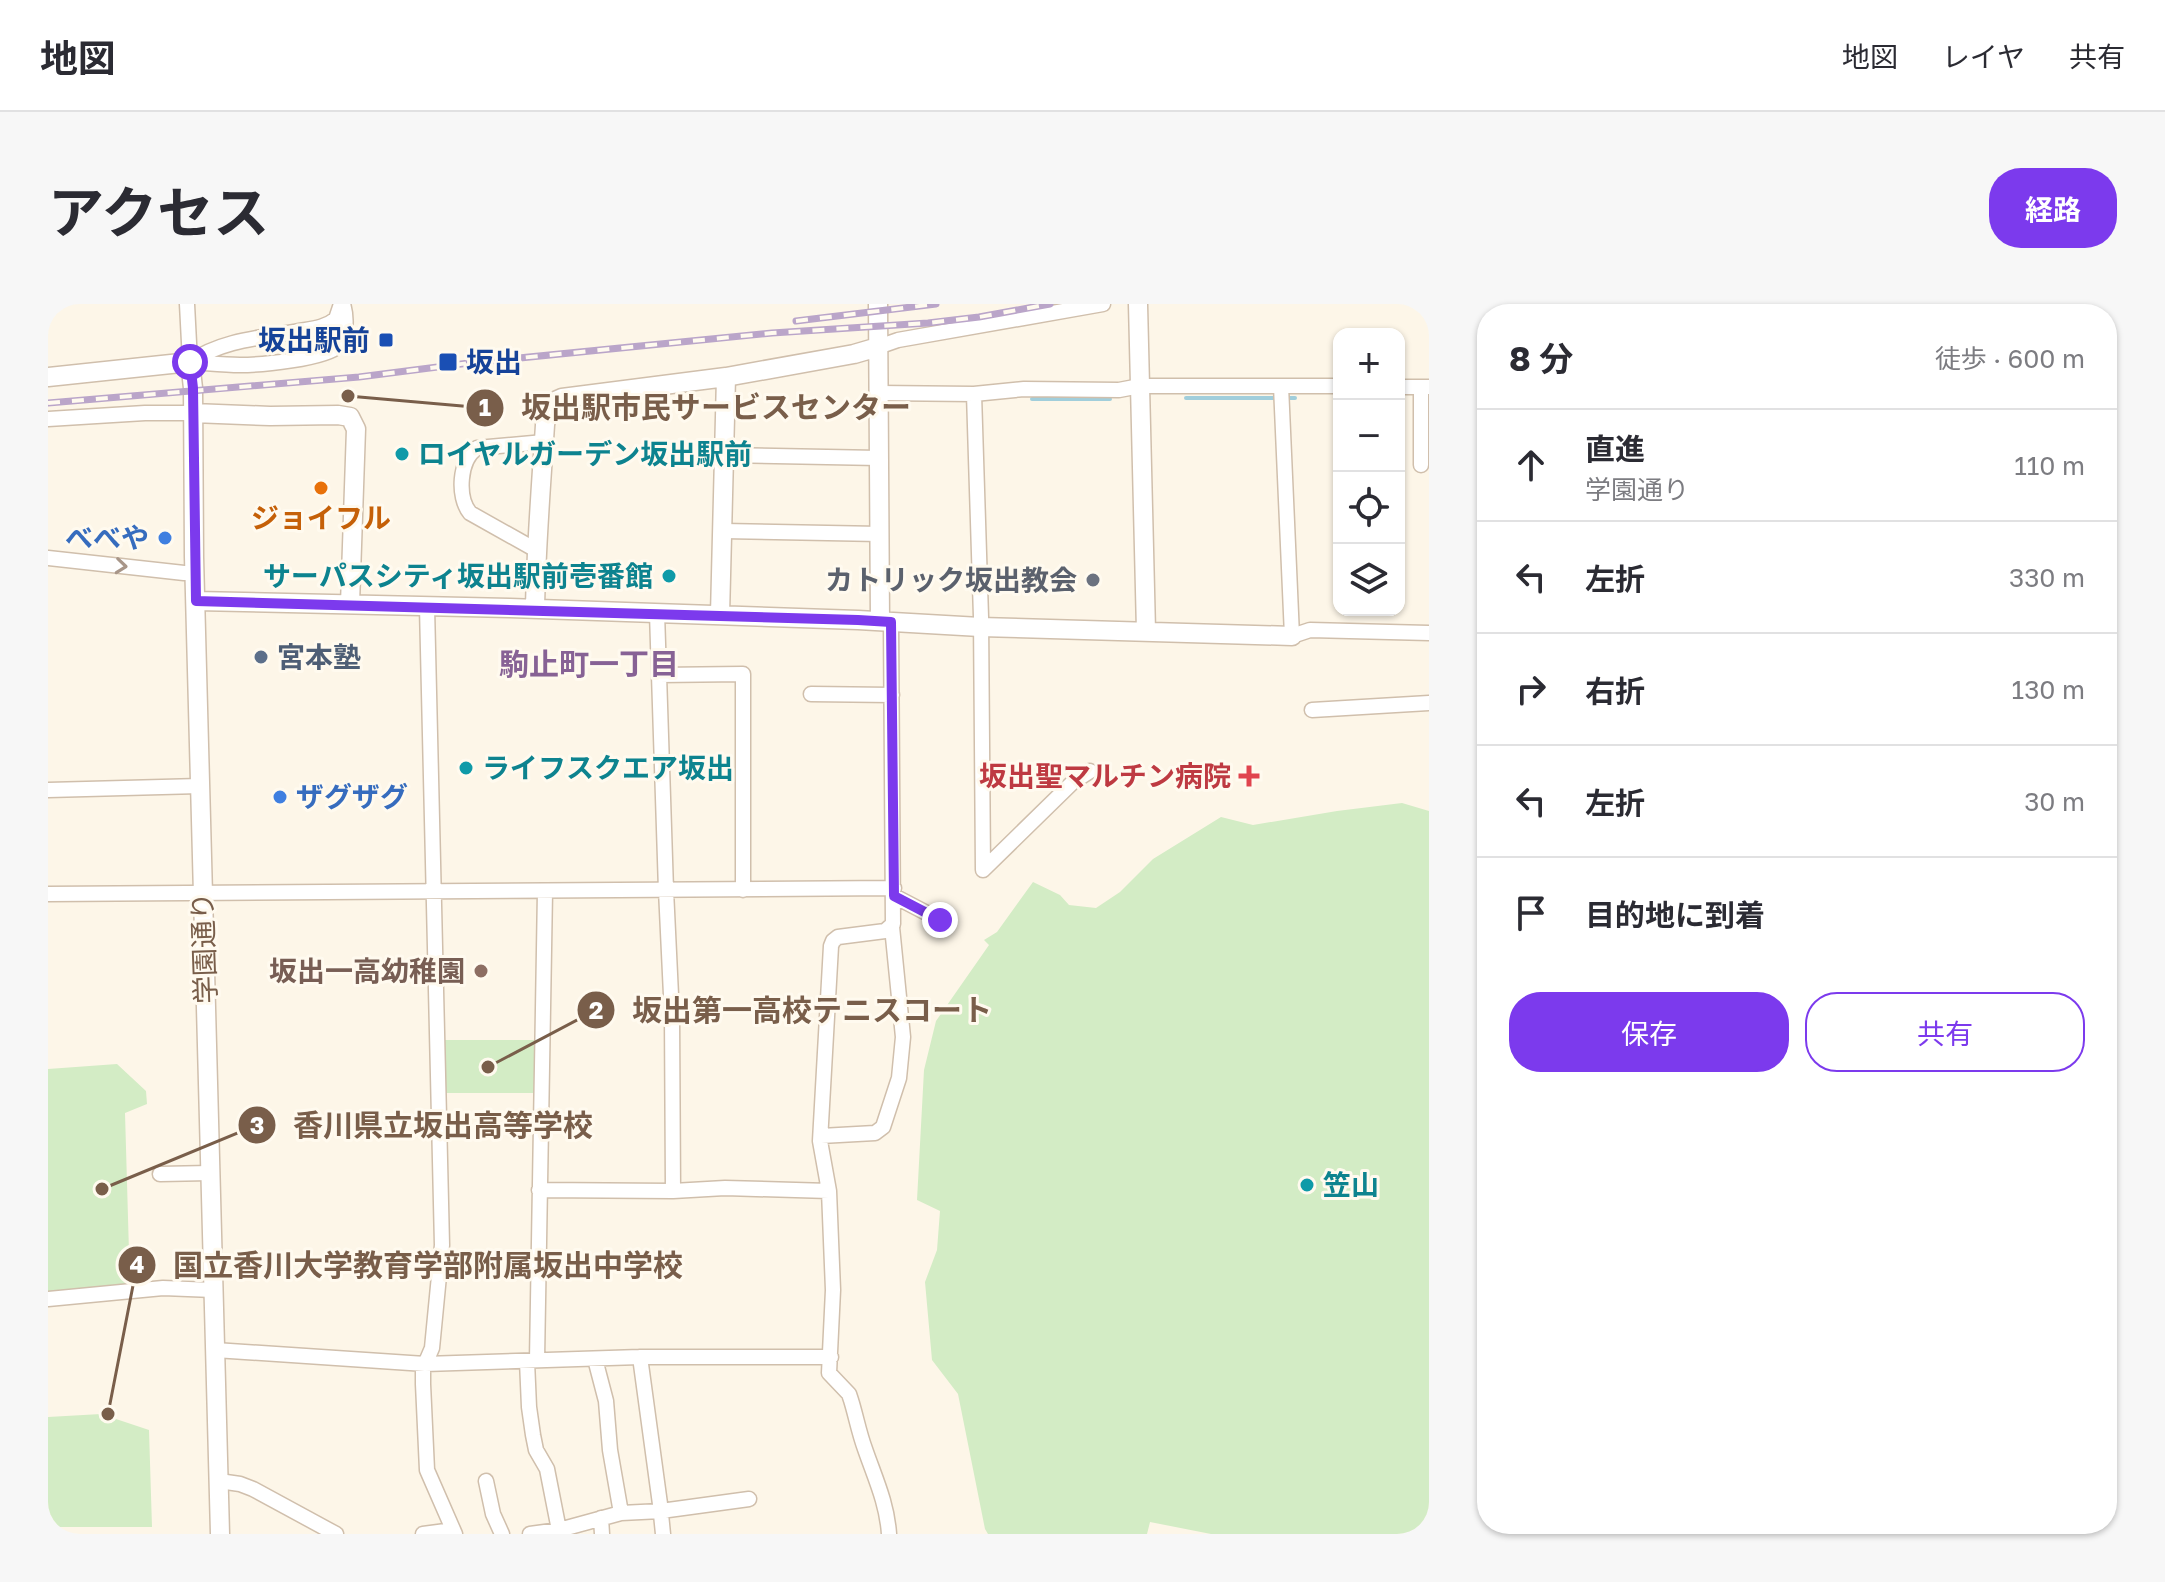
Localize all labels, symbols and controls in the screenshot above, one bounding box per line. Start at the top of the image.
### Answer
text: 地図 [40,35,116,80]
text: 地図 [1842,40,1898,73]
text: レイヤ [1942,40,2025,73]
text: 共有 [2069,40,2125,73]
button: 経路 [1989,168,2117,248]
text: アクセス [48,178,269,245]
place label: 坂出駅前 [258,323,370,356]
map controls [1333,328,1405,616]
button: + [1333,328,1405,400]
marker: 坂出駅前 [377,331,395,349]
text: 8 分 [1509,338,1573,378]
text: 徒歩 · 600 m [1935,343,2085,374]
route start [172,344,208,380]
place label: 坂出 [466,345,522,378]
marker: 坂出 [437,351,459,373]
callout: 坂出駅市民サービスセンター [465,381,927,435]
text: 坂出駅市民サービスセンター [521,389,911,425]
text: 1 [479,392,491,421]
button: − [1333,400,1405,472]
text: 直進 [1585,431,1645,467]
place label: ロイヤルガーデン坂出駅前 [418,437,752,470]
icon: ahead [1509,443,1553,487]
marker: ロイヤルガーデン坂出駅前 [393,445,411,463]
text: 110 m [2014,450,2085,481]
button: locate [1333,472,1405,544]
text: 学園通り [1585,474,1689,505]
marker: ジョイフル [312,479,330,497]
place label: ジョイフル [251,501,391,534]
place label: べべや [65,521,149,554]
marker: べべや [156,529,174,547]
button: layers [1333,544,1405,616]
icon: left [1509,555,1553,599]
one-way arrow [115,558,128,575]
place label: サーパスシティ坂出駅前壱番館 [263,559,653,592]
text: 左折 [1585,561,1645,597]
text: 330 m [2009,562,2085,593]
place label: カトリック坂出教会 [825,563,1077,596]
marker: サーパスシティ坂出駅前壱番館 [660,567,678,585]
marker: カトリック坂出教会 [1084,571,1102,589]
place label: 宮本塾 [277,640,361,673]
district label: 駒止町一丁目 [499,646,679,682]
marker: 宮本塾 [252,648,270,666]
icon: right [1509,667,1553,711]
text: 右折 [1585,673,1645,709]
text: 130 m [2012,674,2085,705]
place label: ライフスクエア坂出 [482,751,734,784]
marker: ライフスクエア坂出 [457,759,475,777]
place label: 坂出聖マルチン病院 [979,759,1231,792]
marker: 坂出聖マルチン病院 [1238,765,1260,787]
icon: left [1509,779,1553,823]
place label: ザグザグ [296,780,408,813]
text: 左折 [1585,785,1645,821]
text: 30 m [2024,786,2085,817]
marker: ザグザグ [271,788,289,806]
street label: 学園通り [185,891,222,1005]
icon: arrive [1509,891,1553,935]
text: 目的地に到着 [1585,897,1765,933]
route end [922,902,958,938]
place label: 坂出一高幼稚園 [269,954,465,987]
marker: 坂出一高幼稚園 [472,962,490,980]
callout: 坂出第一高校テニスコート [576,983,1008,1037]
text: 坂出第一高校テニスコート [632,992,992,1028]
button: 保存 [1509,992,1789,1072]
button: 共有 [1805,992,2085,1072]
text: 2 [589,995,603,1024]
callout: 香川県立坂出高等学校 [237,1098,609,1152]
text: 香川県立坂出高等学校 [293,1107,593,1143]
text: 3 [250,1110,264,1139]
place label: 笠山 [1323,1168,1379,1201]
marker: 笠山 [1298,1176,1316,1194]
callout: 国立香川大学教育学部附属坂出中学校 [117,1238,699,1292]
text: 国立香川大学教育学部附属坂出中学校 [173,1247,683,1283]
text: 4 [130,1249,145,1278]

